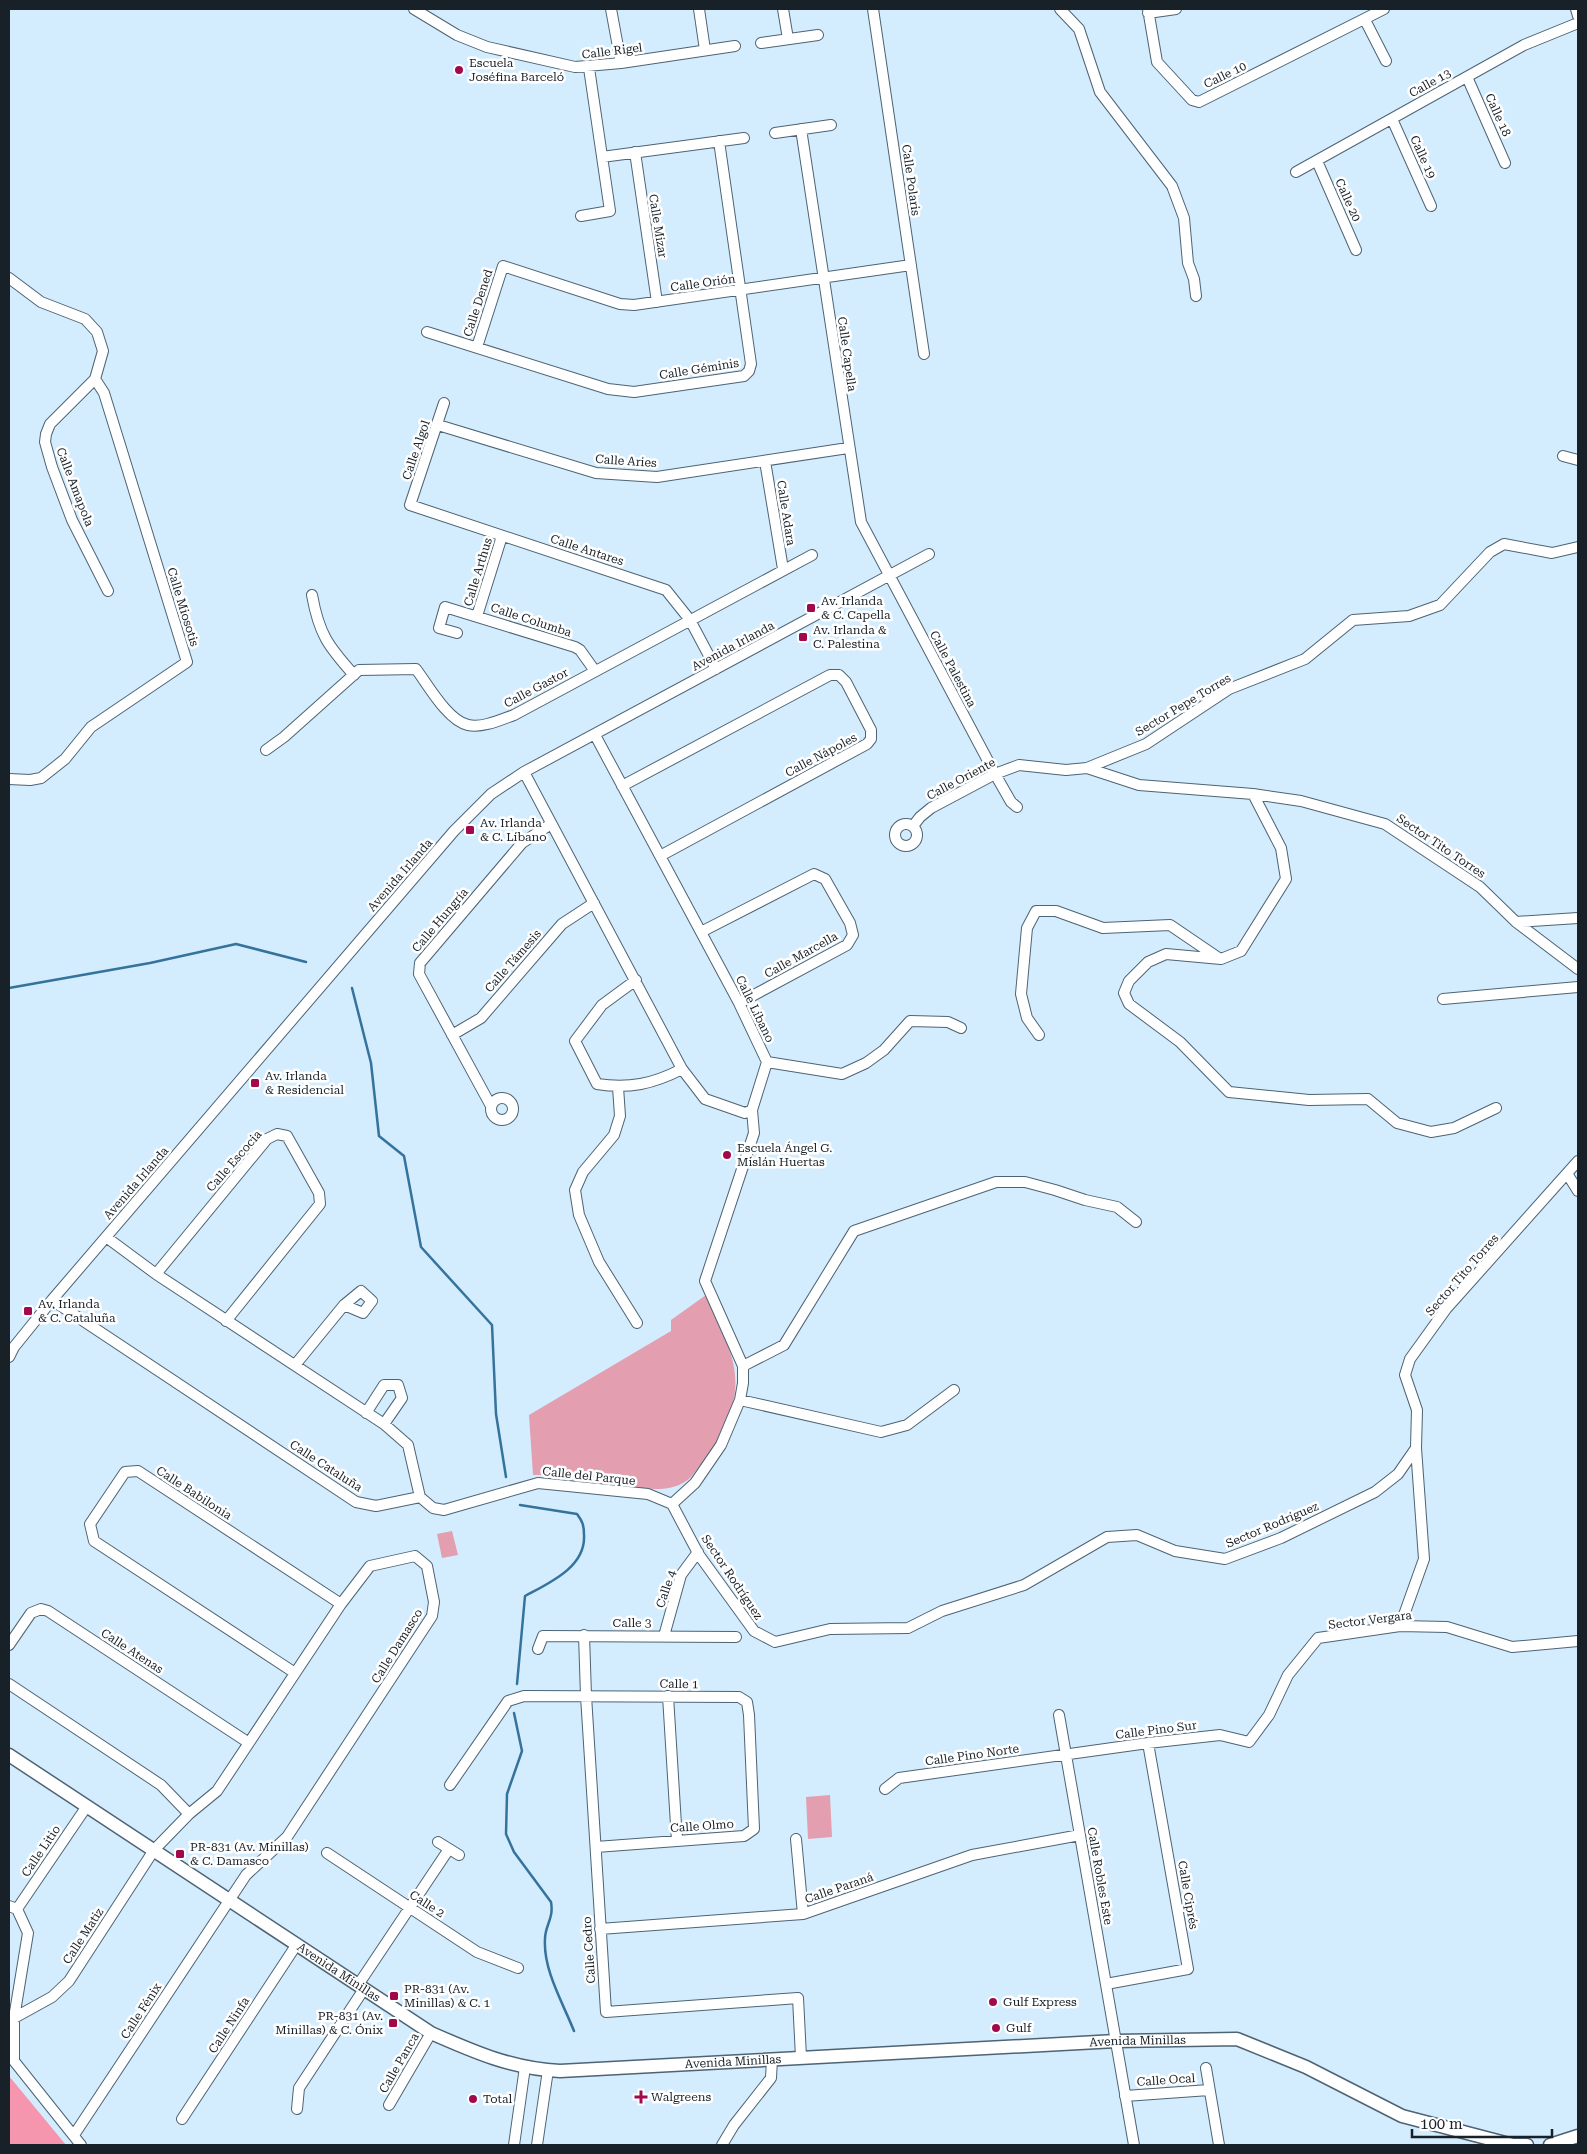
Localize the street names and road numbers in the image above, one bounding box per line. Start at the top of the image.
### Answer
street label: Calle Rigel [581,40,643,62]
street label: Calle 10 [1201,59,1249,91]
street label: Calle 13 [1407,66,1454,100]
street label: Calle 18 [1482,91,1514,139]
street label: Calle 19 [1407,133,1439,181]
street label: Calle Polaris [899,144,923,217]
street label: Calle 20 [1332,176,1364,224]
street label: Calle Mizar [646,193,670,259]
street label: Calle Dened [461,267,496,339]
street label: Calle Orión [670,271,737,294]
street label: Calle Capella [835,316,859,393]
street label: Calle Géminis [658,356,740,382]
street label: Calle Algol [399,418,433,482]
street label: Calle Amapola [54,446,97,529]
street label: Calle Aries [595,452,658,470]
street label: Calle Adara [774,479,798,547]
street label: Calle Antares [549,532,626,569]
street label: Calle Arthus [461,536,495,608]
street label: Calle Miosotis [164,566,202,648]
street label: Calle Columba [489,600,574,640]
street label: Avenida Irlanda [689,618,777,674]
street label: Calle Palestina [927,628,979,710]
street label: Calle Gastor [502,665,570,711]
street label: Sector Pepe Torres [1133,671,1234,739]
street label: Calle Nápoles [783,730,860,780]
street label: Calle Oriente [924,755,998,803]
street label: Sector Tito Torres [1394,811,1488,881]
street label: Avenida Irlanda [365,835,436,914]
street label: Calle Hungría [409,885,471,955]
street label: Calle Támesis [482,926,544,995]
street label: Calle Marcella [762,929,841,981]
street label: Calle Líbano [733,973,777,1045]
street label: Calle Escocia [204,1127,265,1195]
street label: Avenida Irlanda [101,1143,172,1222]
street label: Sector Tito Torres [1423,1231,1502,1319]
street label: Calle Cataluña [287,1437,365,1495]
street label: Calle Babilonia [154,1463,235,1523]
street label: Calle del Parque [542,1464,637,1488]
street label: Sector Rodríguez [1224,1499,1321,1551]
street label: Sector Rodríguez [698,1532,766,1622]
street label: Calle 4 [653,1568,679,1610]
street label: Calle Damasco [369,1606,425,1686]
street label: Sector Vergara [1327,1608,1413,1632]
street label: Calle 3 [613,1616,652,1630]
street label: Calle Atenas [98,1626,166,1676]
street label: Calle 1 [659,1677,699,1691]
street label: Calle Pino Sur [1115,1718,1197,1742]
street label: Calle Pino Norte [924,1741,1020,1769]
street label: Calle Olmo [670,1817,734,1835]
street label: Calle Litio [19,1823,63,1879]
street label: Calle Robles Este [1085,1826,1116,1926]
street label: Calle Ciprés [1175,1859,1201,1931]
street label: Calle Paraná [803,1870,876,1906]
street label: Calle 2 [407,1888,447,1921]
street label: Calle Matiz [60,1905,106,1967]
street label: Calle Cedro [580,1916,598,1984]
street label: Avenida Minillas [295,1940,383,2005]
street label: Calle Fénix [118,1980,164,2042]
street label: Calle Ninfa [206,1994,253,2056]
street label: Calle Panca [376,2030,422,2096]
street label: Avenida Minillas [1089,2033,1186,2049]
street label: Avenida Minillas [684,2052,782,2071]
street label: Calle Ocal [1136,2071,1196,2089]

